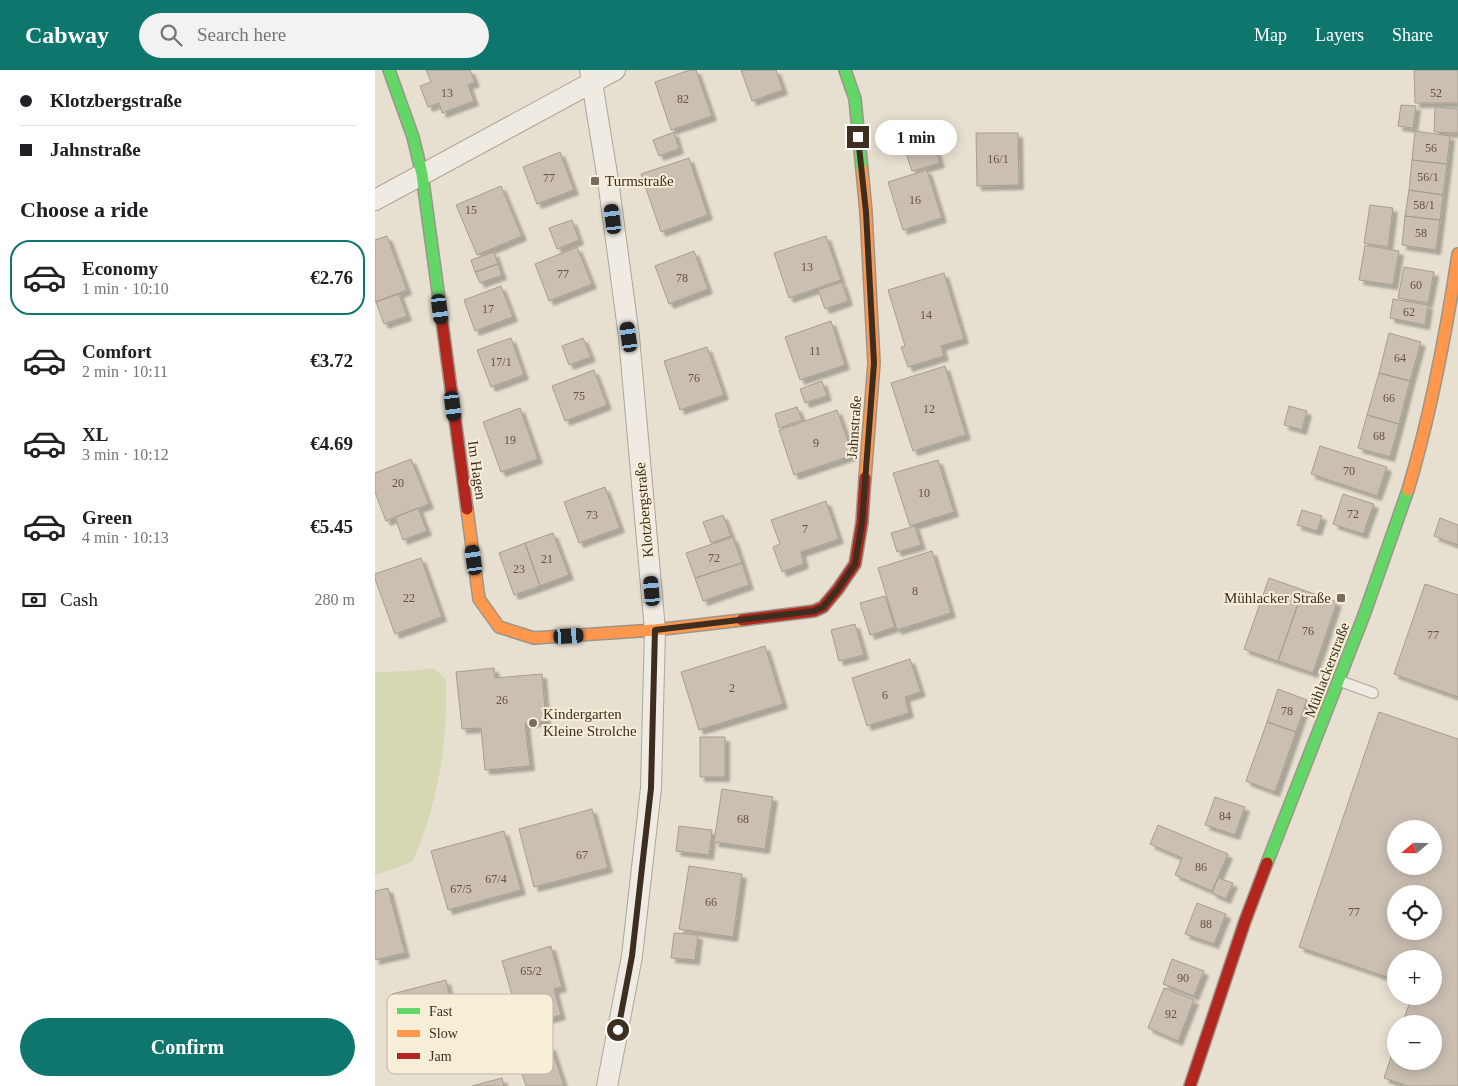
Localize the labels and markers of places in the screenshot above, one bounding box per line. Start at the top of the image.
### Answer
place label: Turmstraße [605,173,674,189]
marker: Turmstraße [589,175,601,187]
place label: Mühlacker Straße [1224,590,1331,606]
marker: Mühlacker Straße [1335,592,1347,604]
place label: Kindergarten Kleine Strolche [543,706,637,739]
marker: Kindergarten Kleine Strolche [527,717,539,729]

